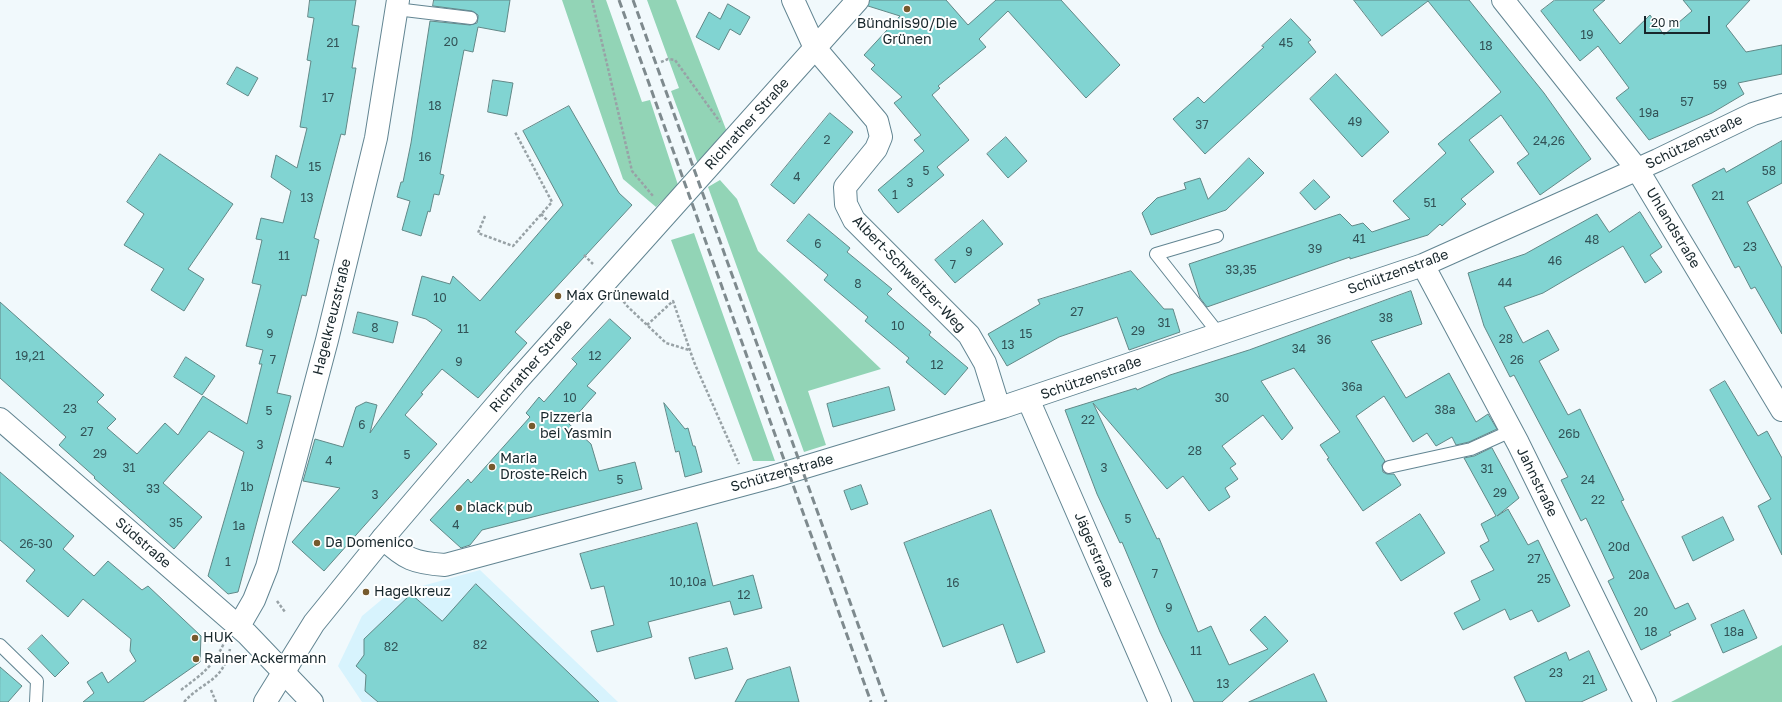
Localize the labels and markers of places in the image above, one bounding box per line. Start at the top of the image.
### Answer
marker: Bündnis90/Die Grünen [902,4,912,14]
place label: Bündnis90/Die Grünen [857,16,957,48]
place label: Max Grünewald [566,288,669,304]
marker: Max Grünewald [553,291,563,301]
place label: Pizzeria bei Yasmin [540,410,612,442]
marker: Pizzeria bei Yasmin [527,421,537,431]
place label: Maria Droste-Reich [500,451,587,484]
marker: Maria Droste-Reich [487,462,497,472]
place label: black pub [467,500,533,516]
marker: black pub [454,503,464,513]
place label: Da Domenico [325,535,413,551]
marker: Da Domenico [312,538,322,548]
place label: Hagelkreuz [374,584,451,600]
marker: Hagelkreuz [361,587,371,597]
place label: HUK [203,630,234,646]
marker: HUK [190,633,200,643]
place label: Rainer Ackermann [204,651,326,667]
marker: Rainer Ackermann [191,654,201,664]

